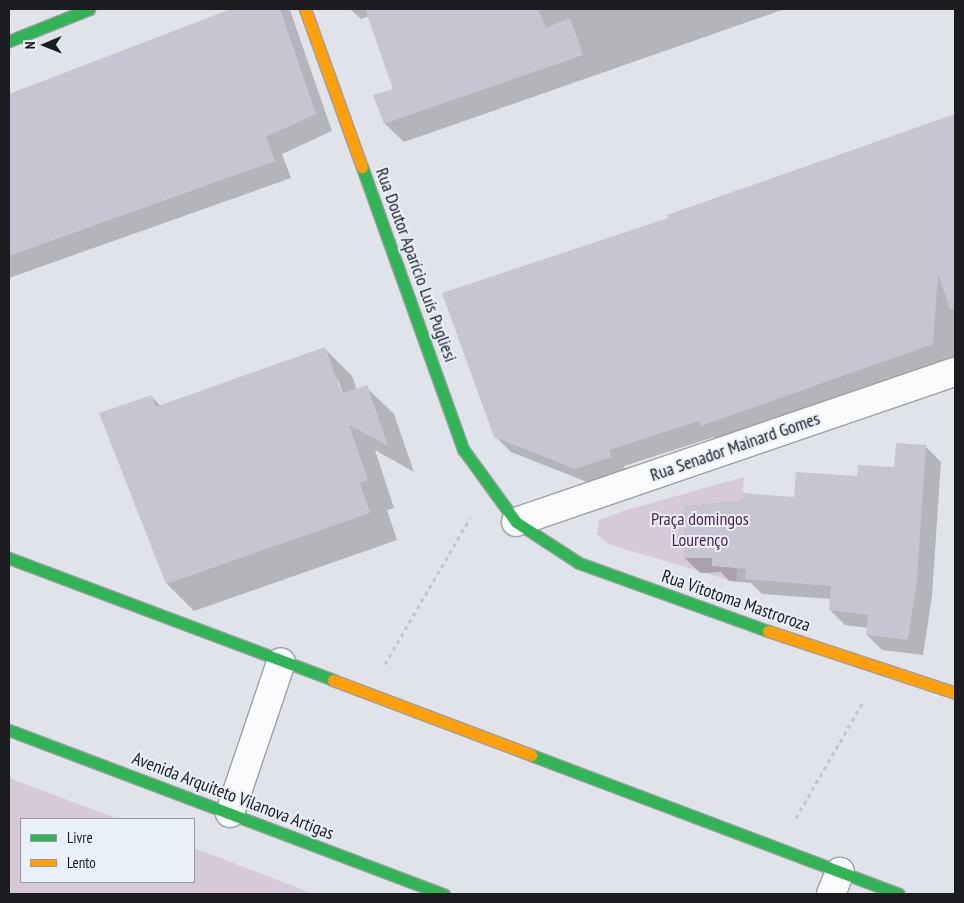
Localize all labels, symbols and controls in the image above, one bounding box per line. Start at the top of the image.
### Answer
north arrow [20,20,70,70]
text: N [21,41,39,49]
street label: Rua Doutor Aparício Luís Pugliesi [371,165,461,365]
street label: Rua Senador Mainard Gomes [647,408,823,486]
park label: Praça domingos Lourenço [651,509,749,552]
street label: Rua Vitotoma Mastroroza [659,565,813,637]
street label: Avenida Arquiteto Vilanova Artigas [129,747,337,845]
legend [20,818,195,883]
text: Livre [67,828,93,847]
text: Lento [67,853,96,872]

